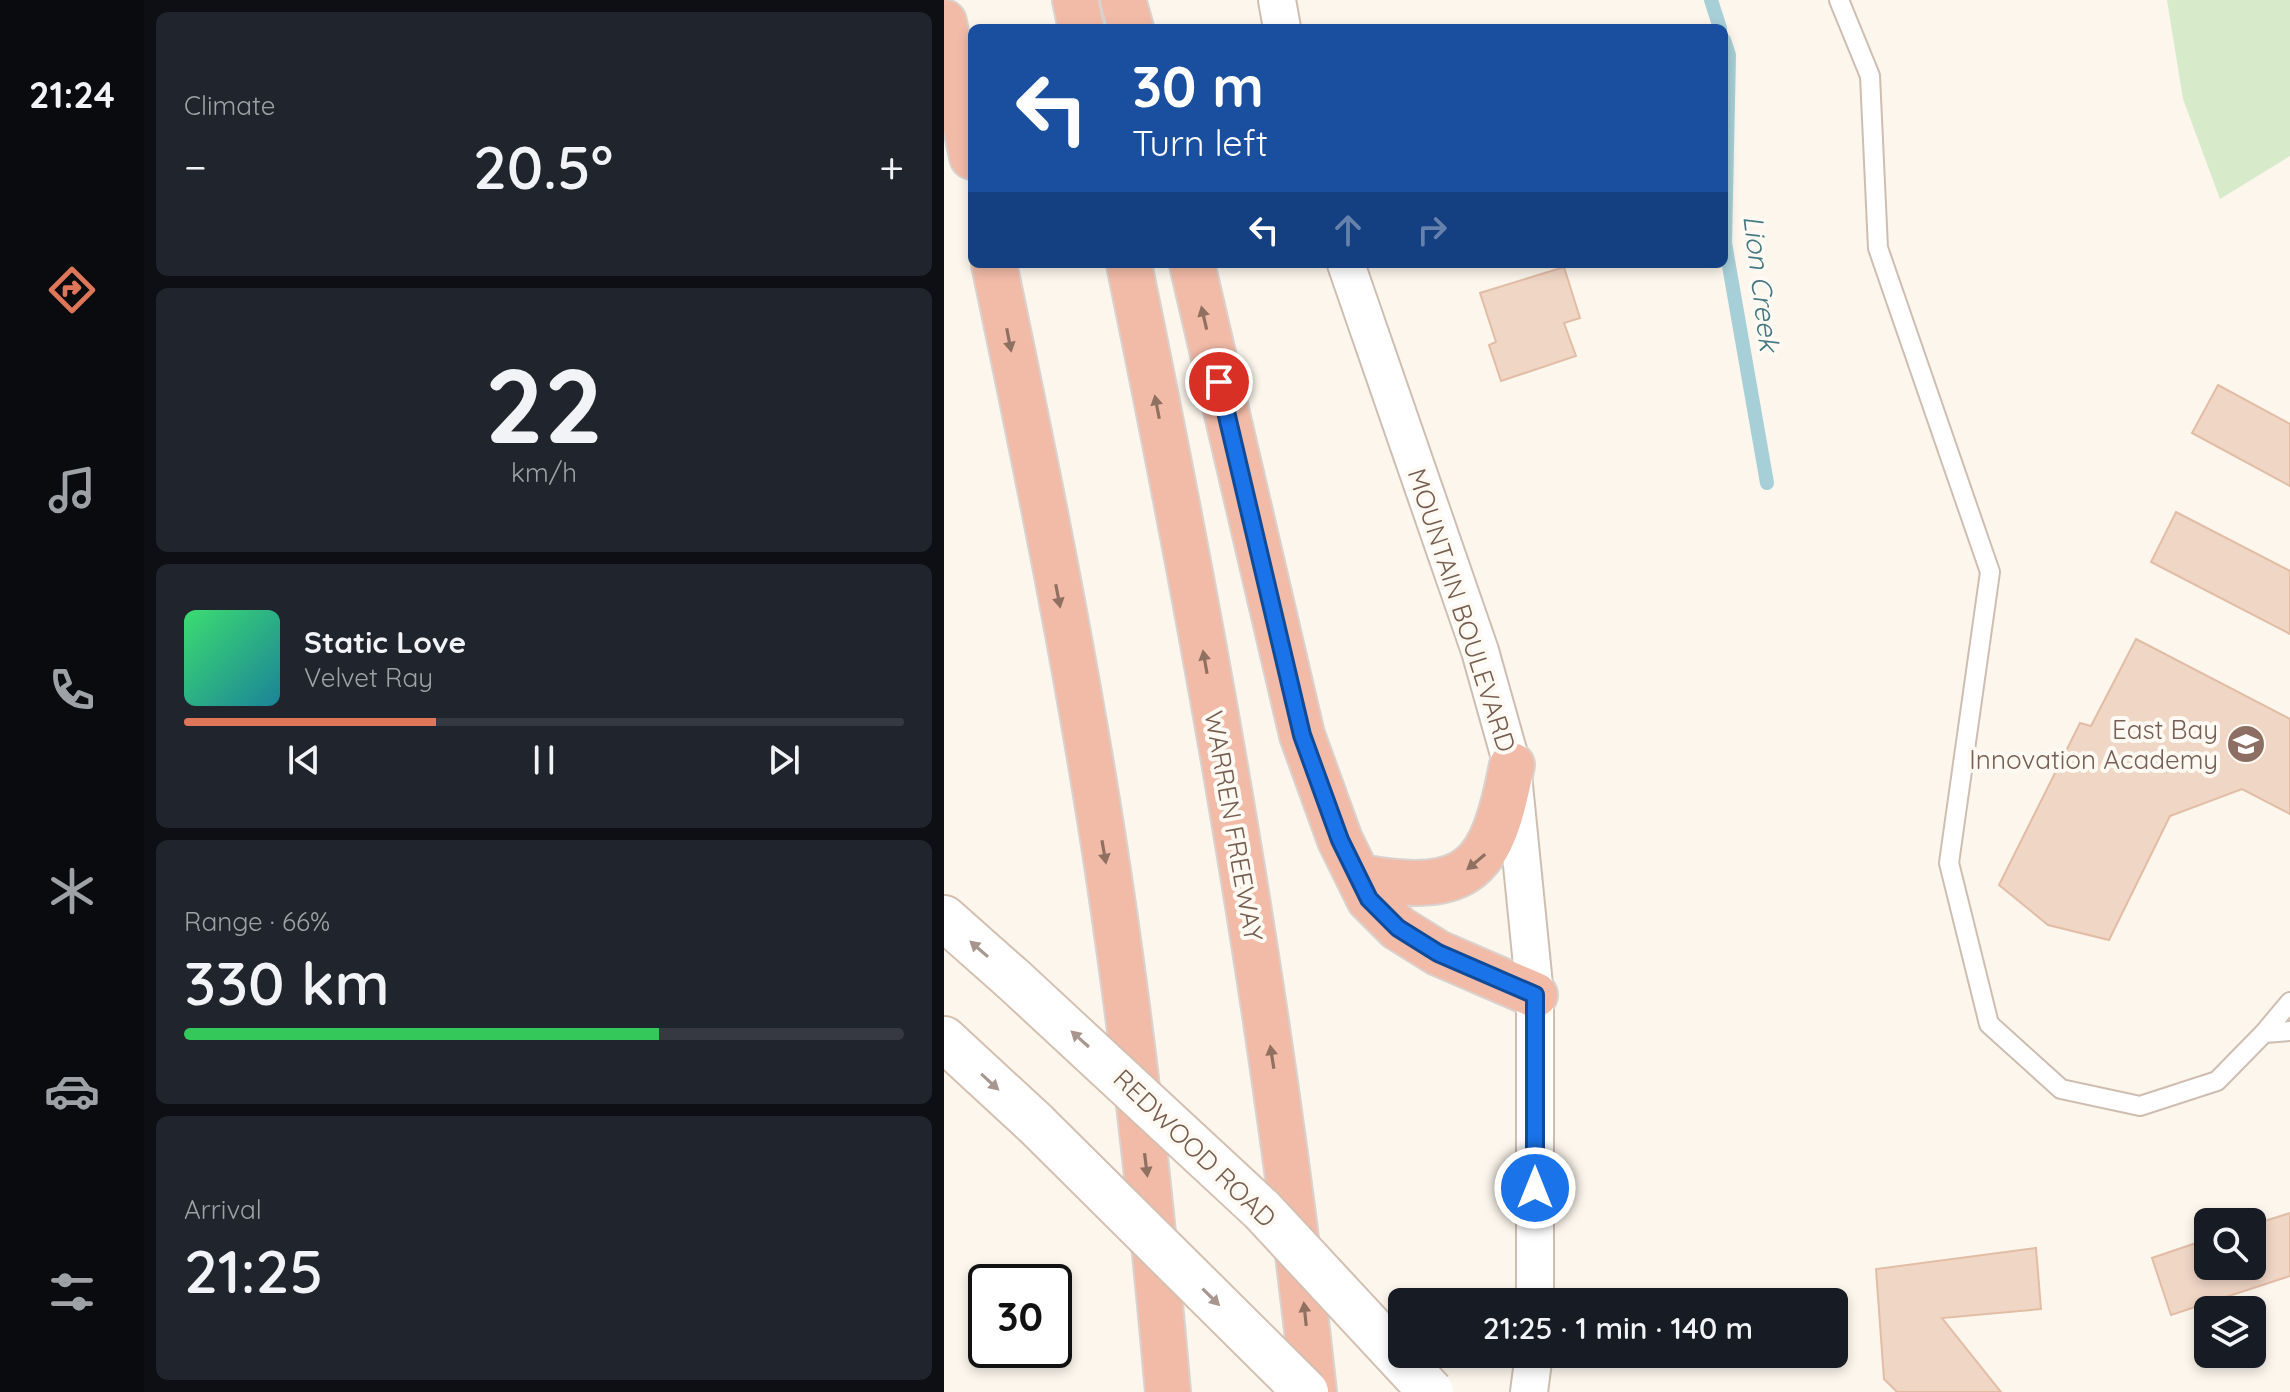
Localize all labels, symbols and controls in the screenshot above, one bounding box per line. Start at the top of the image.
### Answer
text: 30 m [1132,51,1264,121]
icon: left [1000,56,1104,160]
text: 21:24 [29,72,115,117]
text: Climate [184,89,275,122]
text: Turn left [1132,120,1268,165]
text: 20.5° [473,129,613,204]
text: − [184,139,207,194]
text: + [879,139,904,194]
icon: left [1242,208,1286,252]
icon: ahead [1326,208,1370,252]
icon: right [1410,208,1454,252]
water label: Lion Creek [1736,213,1788,356]
icon: directions [44,262,100,318]
one-way arrow [1197,305,1210,330]
one-way arrow [1004,328,1016,353]
text: 22 [485,339,603,469]
pin [1185,348,1253,416]
icon: arrive [1197,360,1241,404]
one-way arrow [1150,394,1162,419]
text: km/h [511,456,577,489]
icon: music [44,462,100,518]
street label: MOUNTAIN BOULEVARD [1401,464,1523,756]
one-way arrow [1053,584,1065,609]
text: Static Love [304,623,466,661]
one-way arrow [1199,650,1211,675]
text: Velvet Ray [304,661,433,694]
icon: phone [44,662,100,718]
street label: WARREN FREEWAY [1197,708,1271,944]
place label: East Bay Innovation Academy [1969,713,2218,776]
school or university icon: East Bay Innovation Academy [2225,723,2267,765]
icon: previous [282,738,326,782]
icon: pause [522,738,566,782]
icon: next [762,738,806,782]
one-way arrow [1098,840,1110,865]
one-way arrow [1466,853,1486,870]
icon: climate [44,863,100,919]
text: Range · 66% [184,905,330,938]
one-way arrow [970,941,990,958]
text: 330 km [184,945,390,1020]
one-way arrow [1071,1031,1091,1048]
one-way arrow [1265,1044,1278,1069]
street label: REDWOOD ROAD [1107,1062,1283,1234]
icon: car [44,1063,100,1119]
one-way arrow [980,1072,999,1090]
position arrow [1493,1146,1577,1230]
one-way arrow [1140,1153,1153,1178]
text: Arrival [184,1193,262,1226]
map controls [2194,1208,2266,1368]
button: search [2194,1208,2266,1280]
text: 21:25 [184,1233,323,1308]
icon: filters [44,1264,100,1320]
speed limit sign: 30 [968,1264,1072,1368]
one-way arrow [1201,1287,1220,1305]
button: layers [2194,1296,2266,1368]
one-way arrow [1299,1302,1312,1327]
text: 21:25 · 1 min · 140 m [1483,1309,1753,1347]

